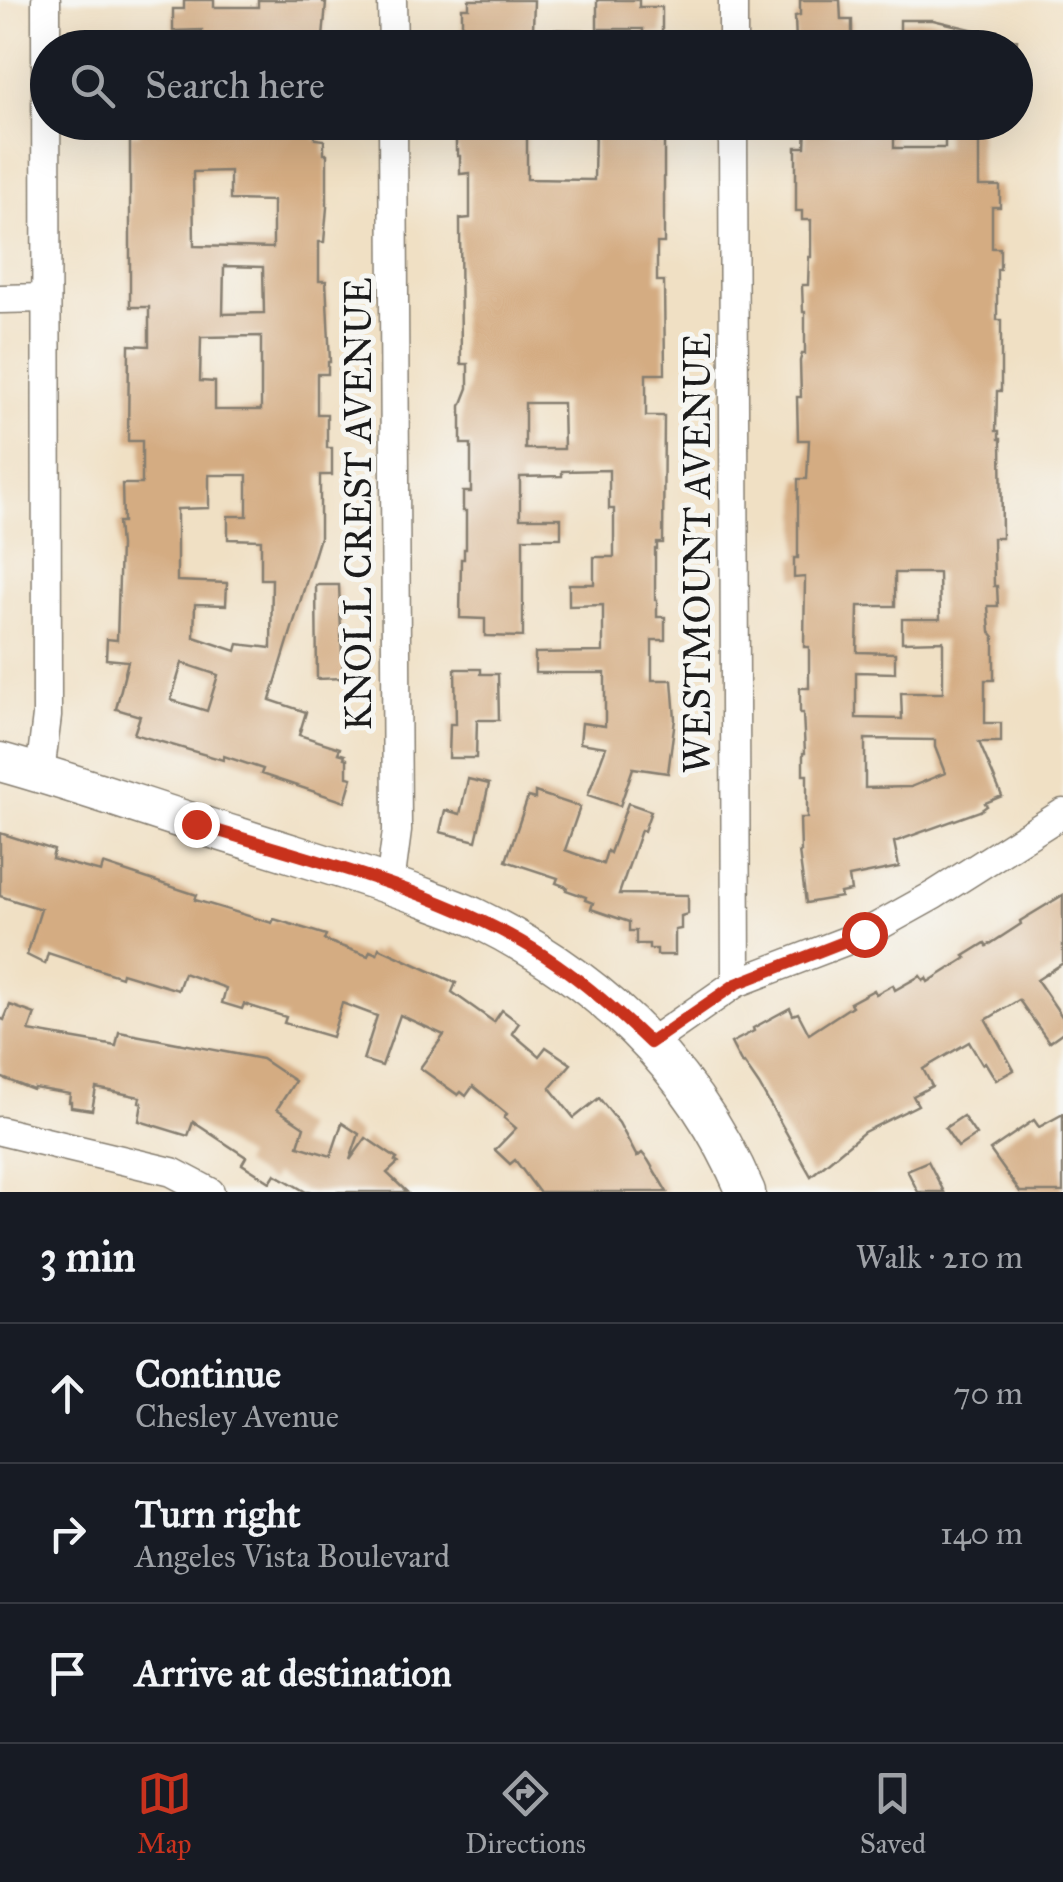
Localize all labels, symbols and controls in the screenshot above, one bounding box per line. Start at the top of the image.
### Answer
search box [30,30,1033,140]
icon: search [65,58,120,113]
text: Search here [145,62,325,108]
street label: KNOLL CREST AVENUE [335,277,381,731]
street label: WESTMOUNT AVENUE [674,333,720,773]
route end [174,802,220,848]
route start [842,912,888,958]
text: 3 min [40,1231,135,1283]
text: Walk · 210 m [856,1238,1023,1277]
text: Continue [135,1351,281,1397]
icon: ahead [40,1366,95,1421]
text: 70 m [954,1374,1023,1413]
text: Chesley Avenue [135,1397,339,1436]
text: Turn right [135,1491,301,1537]
icon: right [40,1506,95,1561]
text: 140 m [940,1514,1023,1553]
text: Angeles Vista Boulevard [135,1537,450,1576]
icon: arrive [40,1646,95,1701]
text: Arrive at destination [135,1650,452,1696]
tab: Map [137,1766,192,1861]
tab: Directions [465,1766,586,1861]
tab: Saved [860,1766,926,1861]

